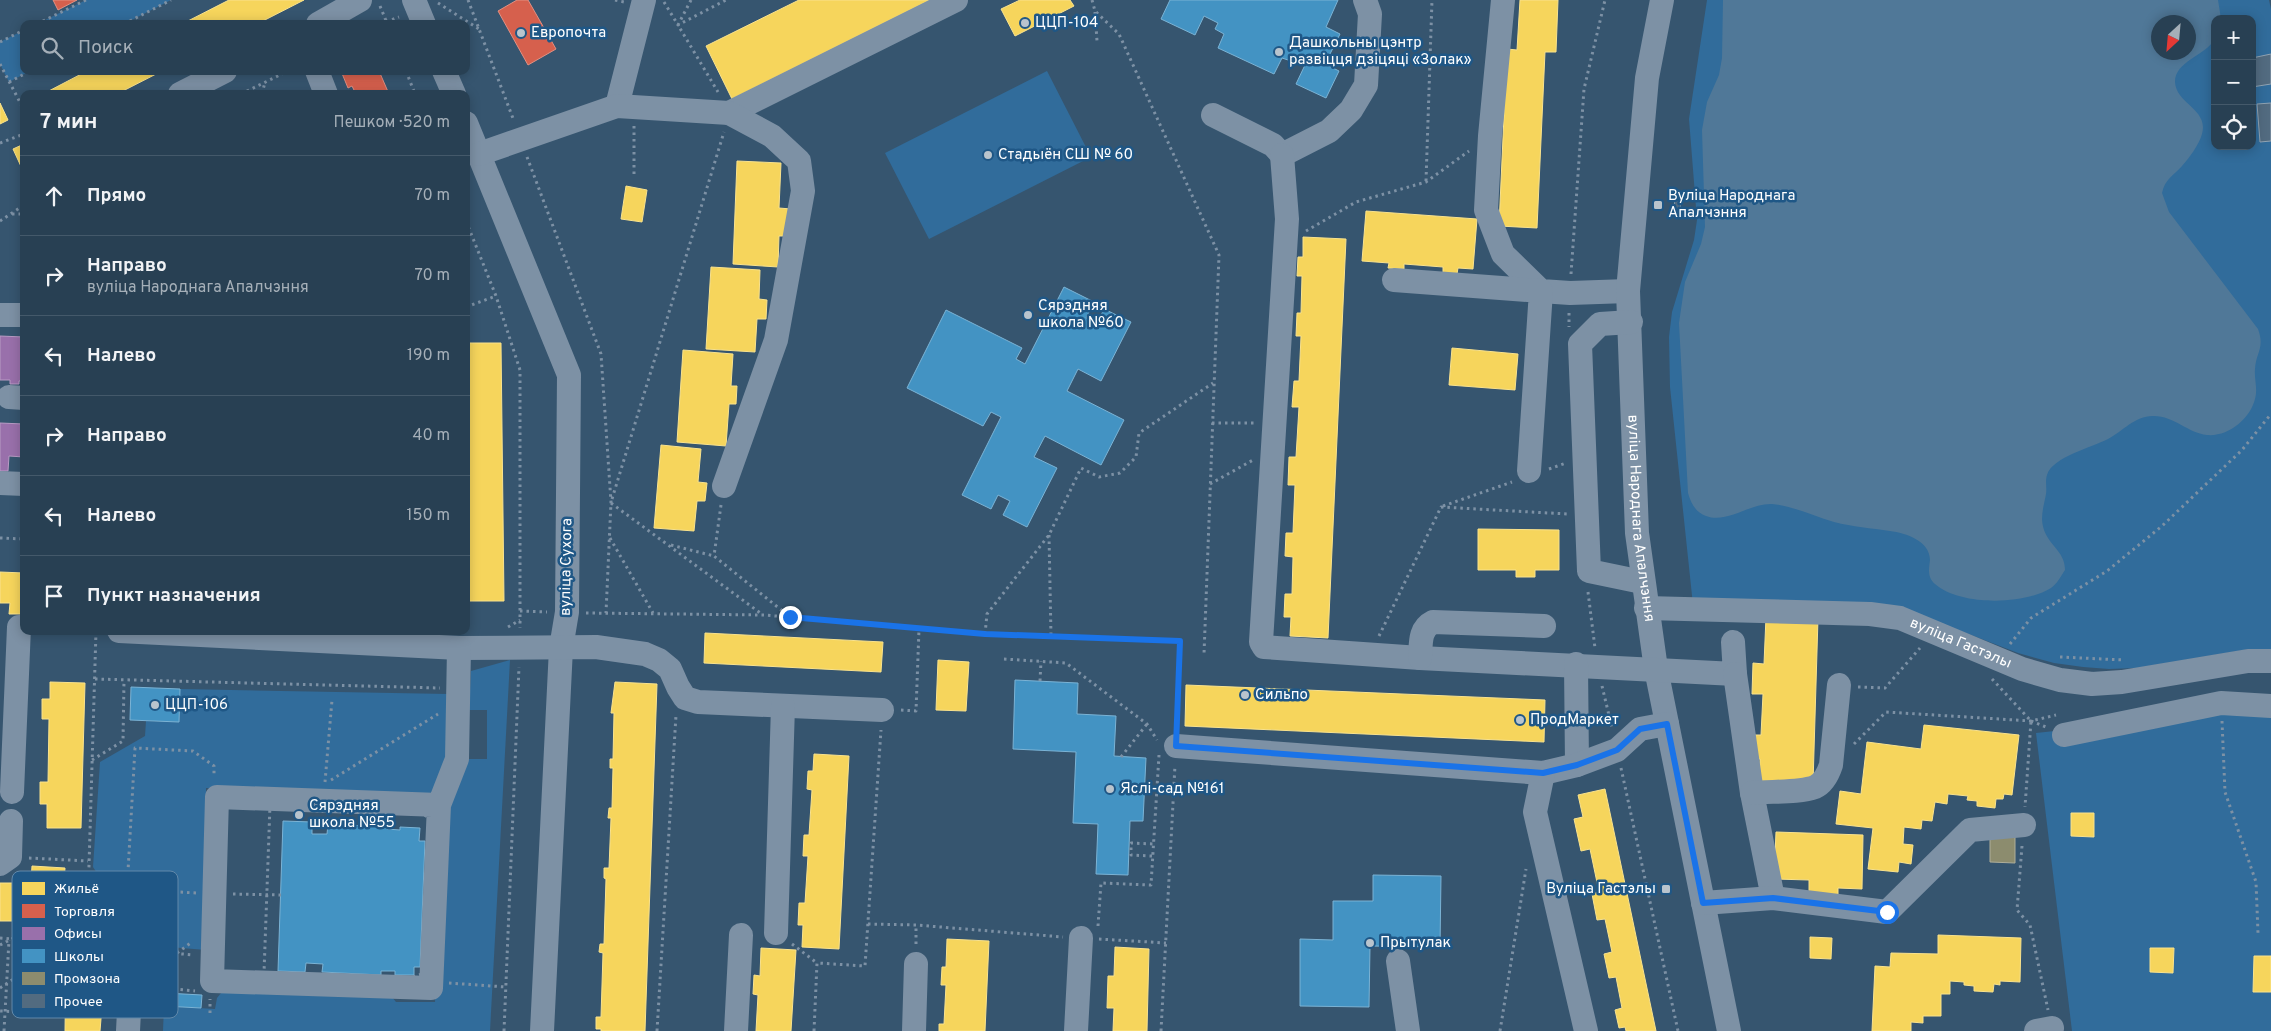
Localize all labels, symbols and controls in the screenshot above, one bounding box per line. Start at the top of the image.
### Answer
place label: ЦЦП-104 [1035,14,1098,33]
north arrow [2151,15,2196,60]
map controls [2211,15,2256,150]
button: + [2211,15,2256,60]
marker: ЦЦП-104 [1019,17,1031,29]
search box [20,20,470,75]
place label: Европочта [531,24,606,43]
marker: Европочта [515,27,527,39]
icon: search [38,34,66,62]
place label: Дашкольны цэнтр развіцця дзіцяці «Золак» [1289,34,1472,70]
text: Поиск [78,36,134,60]
marker: Дашкольны цэнтр развіцця дзіцяці «Золак» [1273,46,1285,58]
button: − [2211,60,2256,105]
button: locate [2211,105,2256,150]
text: 7 мин [40,109,97,136]
text: Пешком · 520 m [334,113,450,133]
place label: Стадыён СШ № 60 [998,146,1133,165]
marker: Стадыён СШ № 60 [982,149,994,161]
icon: ahead [40,182,68,210]
text: Прямо [87,184,146,208]
text: 70 m [415,186,450,206]
place label: Вуліца Народнага Апалчэння [1668,187,1795,223]
marker: Вуліца Народнага Апалчэння [1652,199,1664,211]
text: Направо [87,254,167,278]
icon: right [40,262,68,290]
text: 70 m [415,266,450,286]
text: вуліца Народнага Апалчэння [87,278,309,298]
place label: Сярэдняя школа №60 [1038,297,1124,333]
marker: Сярэдняя школа №60 [1022,309,1034,321]
icon: left [40,342,68,370]
text: Налево [87,344,156,368]
text: 190 m [407,346,450,366]
street label: вуліца Народнага Апалчэння [1623,414,1659,623]
icon: right [40,422,68,450]
text: Направо [87,424,167,448]
text: 40 m [412,426,450,446]
icon: left [40,502,68,530]
text: Налево [87,504,156,528]
text: 150 m [407,506,450,526]
street label: вуліца Сухога [557,518,577,616]
icon: arrive [40,582,68,610]
text: Пункт назначения [87,584,261,608]
route end [779,606,802,629]
street label: вуліца Гастэлы [1907,614,2014,673]
place label: Сильпо [1255,686,1308,705]
marker: Сильпо [1239,689,1251,701]
place label: ЦЦП-106 [165,696,228,715]
marker: ЦЦП-106 [149,699,161,711]
place label: ПродМаркет [1530,711,1619,730]
marker: ПродМаркет [1514,714,1526,726]
place label: Яслі-сад №161 [1120,780,1224,799]
marker: Яслі-сад №161 [1104,783,1116,795]
place label: Сярэдняя школа №55 [309,797,395,833]
marker: Сярэдняя школа №55 [293,809,305,821]
legend [12,871,178,1018]
place label: Вуліца Гастэлы [1546,880,1656,899]
text: Жильё [54,881,99,898]
marker: Вуліца Гастэлы [1660,883,1672,895]
route start [1876,901,1899,924]
text: Торговля [54,904,115,921]
text: Офисы [54,926,102,943]
place label: Прытулак [1380,934,1451,953]
marker: Прытулак [1364,937,1376,949]
text: Школы [54,949,104,966]
text: Промзона [54,971,120,988]
text: Прочее [54,994,103,1011]

